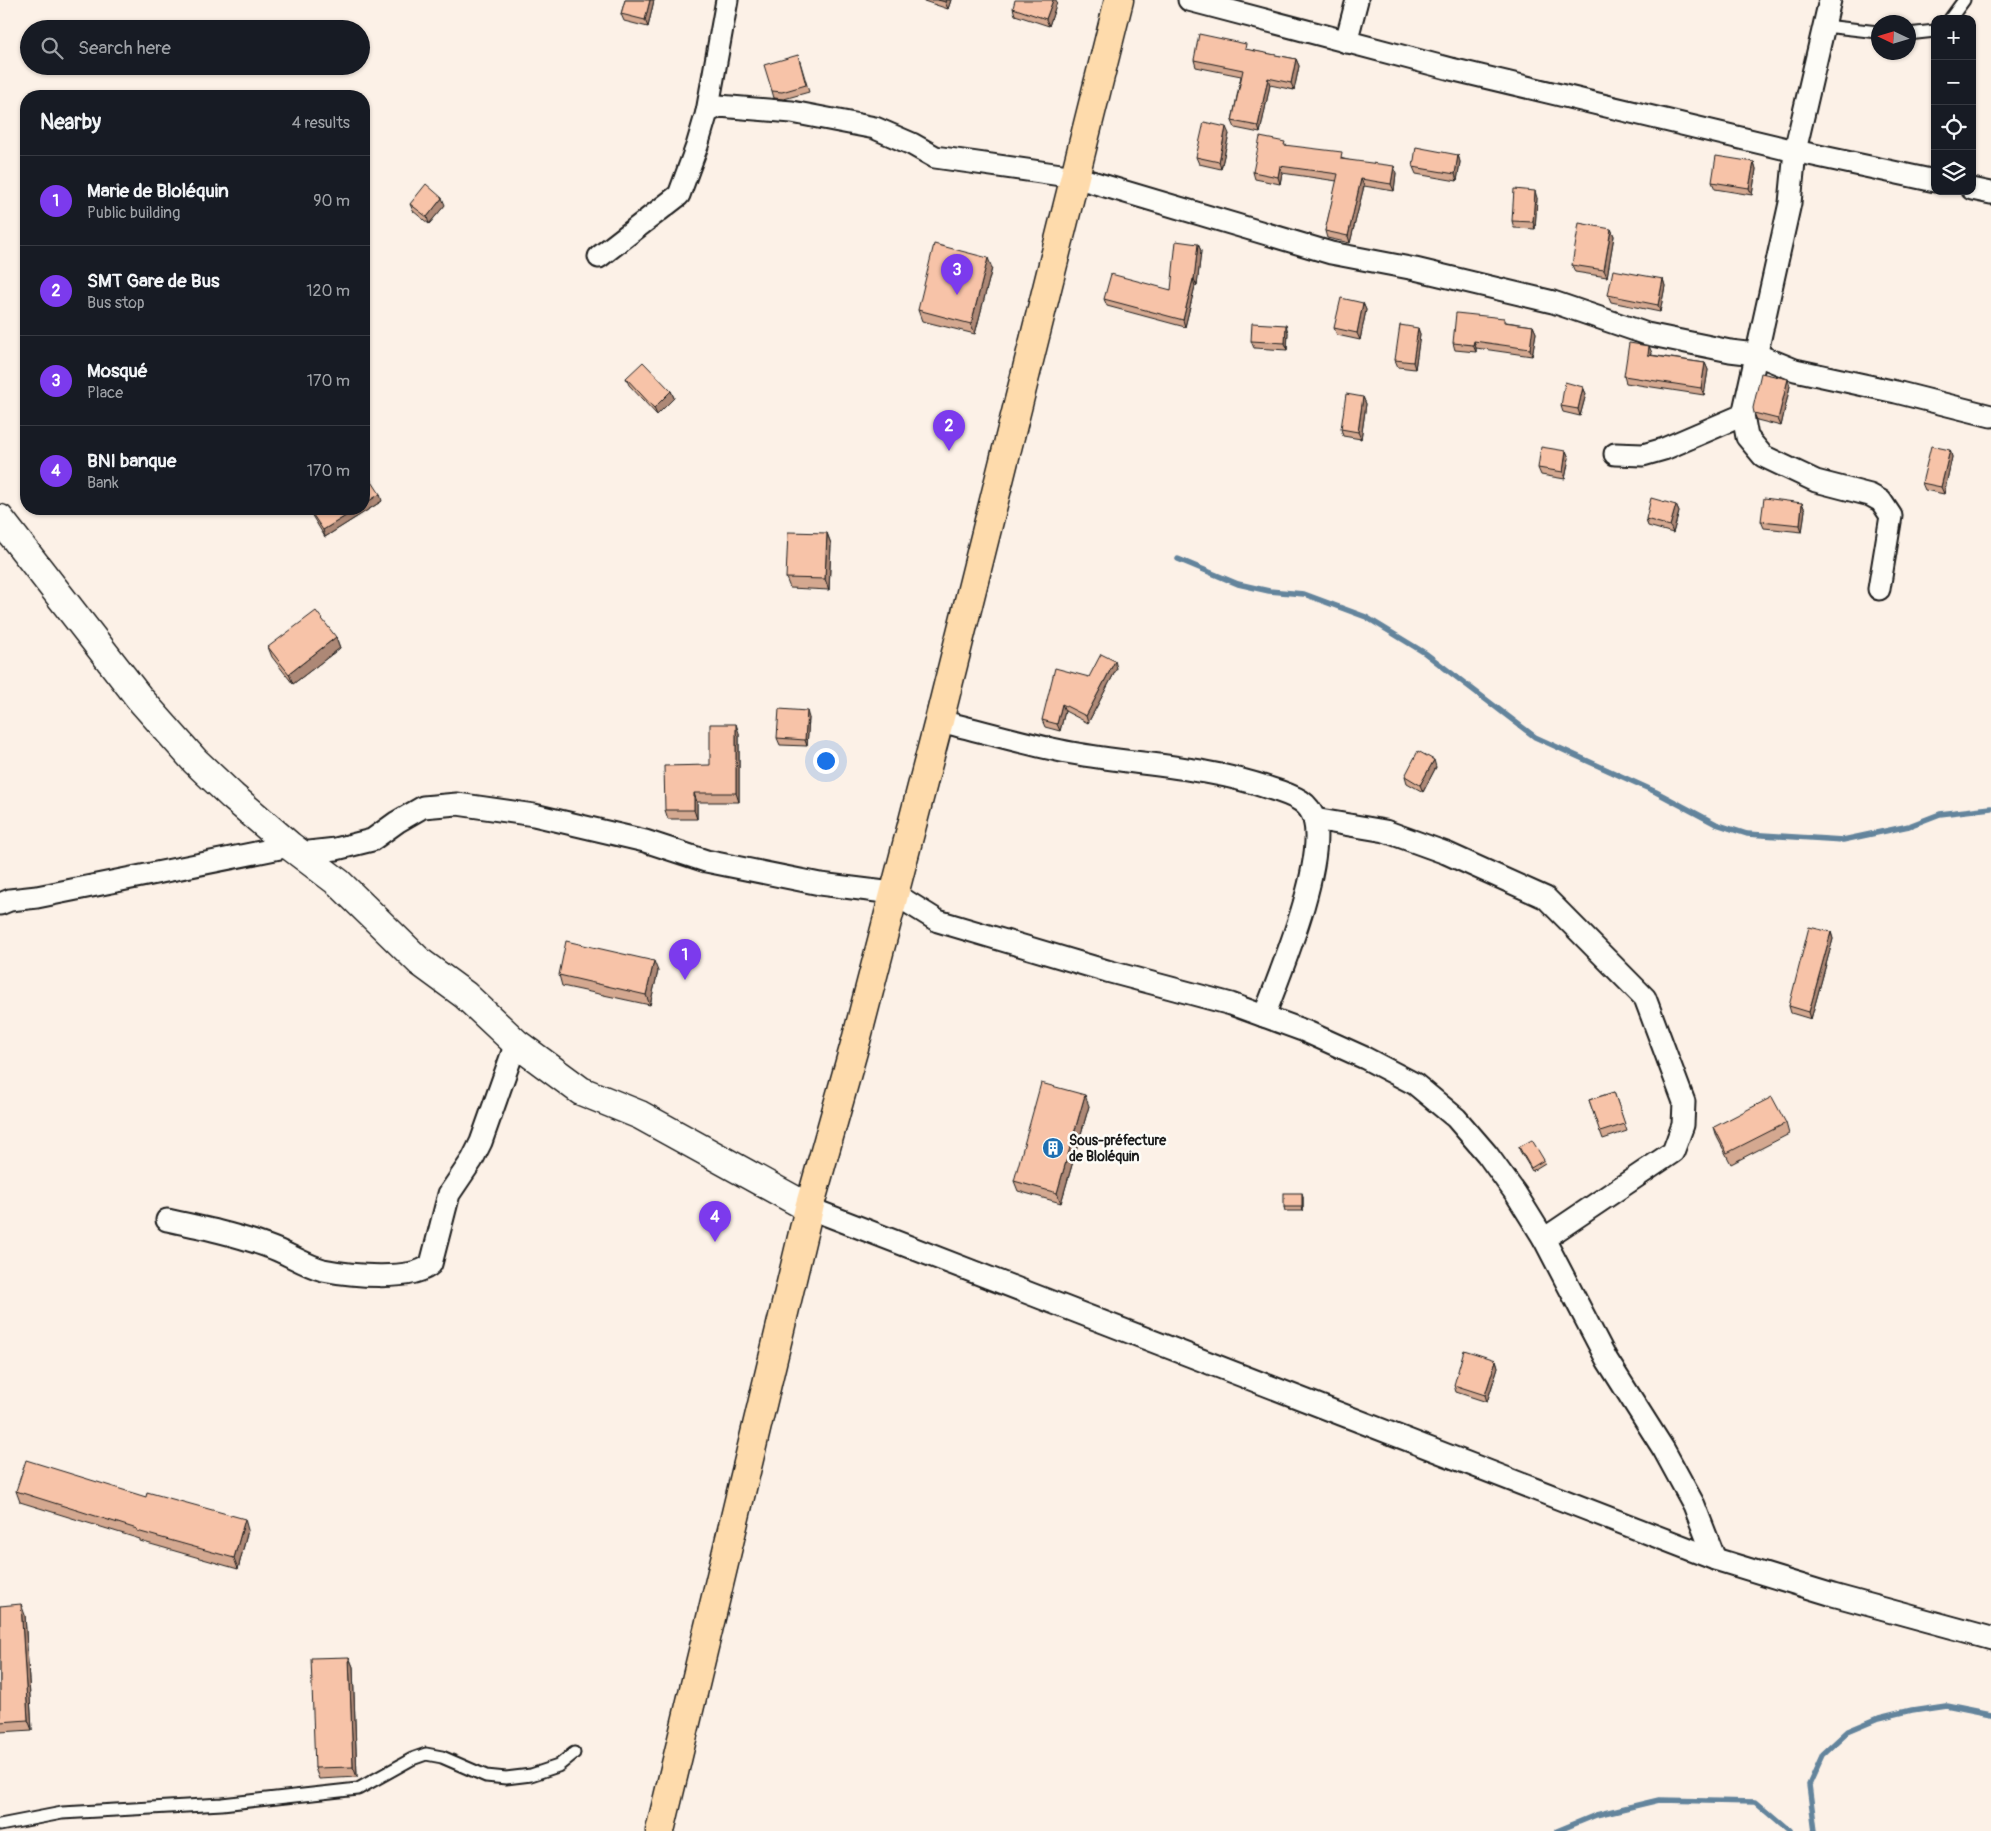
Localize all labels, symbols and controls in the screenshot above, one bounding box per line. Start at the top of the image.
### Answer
north arrow [1871,15,1916,60]
map controls [1931,15,1976,195]
button: + [1931,15,1976,60]
search box [20,20,370,75]
icon: search [38,34,66,62]
text: Search here [78,36,171,60]
button: − [1931,60,1976,105]
button: locate [1931,105,1976,150]
text: Nearby [40,109,101,136]
text: 4 results [292,113,350,133]
button: layers [1931,150,1976,195]
text: Marie de Bloléquin [87,179,229,203]
text: 1 [53,191,59,211]
text: 90 m [313,191,350,211]
text: Public building [87,203,180,223]
pin: 3 [941,254,973,295]
text: SMT Gare de Bus [87,269,220,293]
text: 2 [52,281,60,301]
text: 120 m [306,281,350,301]
text: Bus stop [87,293,145,313]
text: Mosqué [87,359,148,383]
text: 3 [52,371,60,391]
text: 170 m [307,371,350,391]
text: Place [87,383,123,403]
pin: 2 [933,410,965,451]
text: BNI banque [87,449,176,473]
text: 4 [51,461,61,481]
text: 170 m [307,461,350,481]
text: Bank [87,473,119,493]
your location [813,748,839,774]
pin: 1 [669,939,701,980]
place label: Sous-préfecture de Bloléquin [1069,1132,1167,1165]
building icon: Sous-préfecture de Bloléquin [1041,1136,1065,1160]
pin: 4 [699,1201,731,1242]

